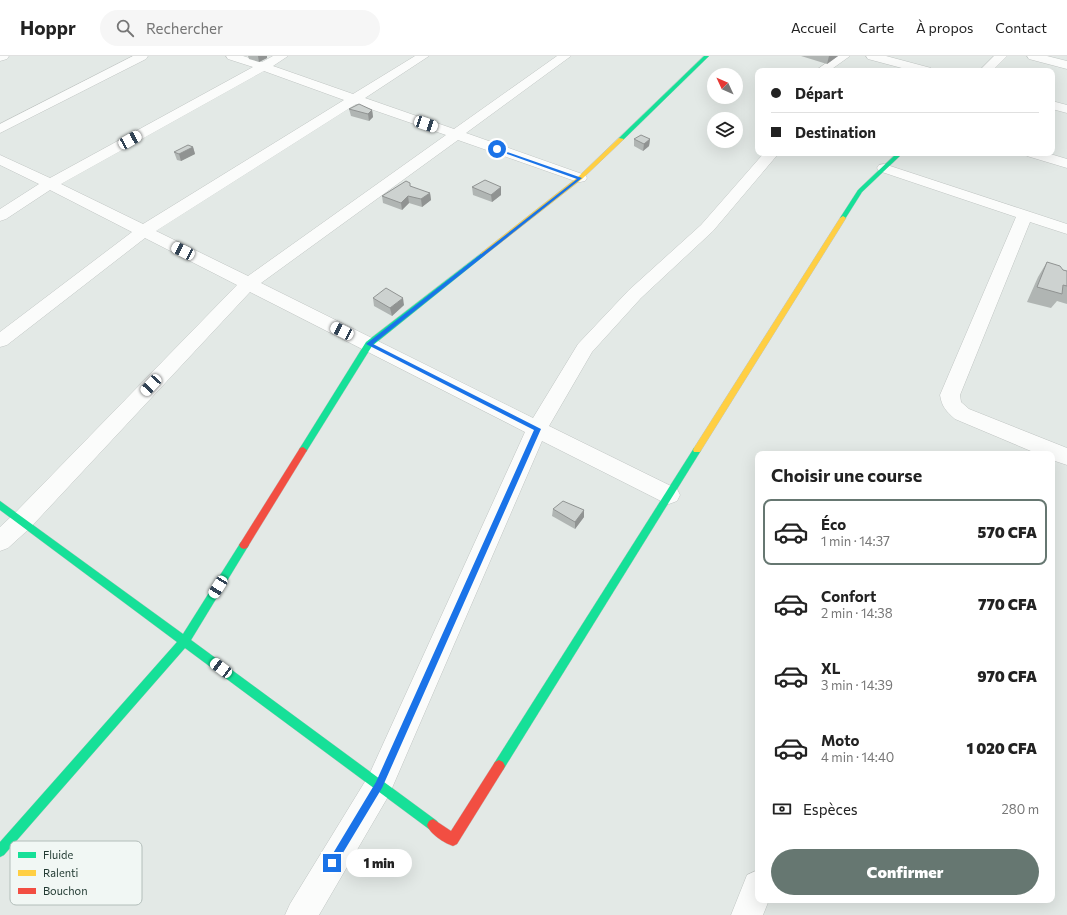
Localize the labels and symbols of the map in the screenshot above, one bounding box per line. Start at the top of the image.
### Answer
north arrow [707,68,743,104]
car [413,114,439,134]
car [117,129,143,151]
route start [488,140,506,158]
car [170,240,196,262]
car [329,320,355,342]
car [138,372,164,398]
car [207,574,229,600]
car [208,656,234,680]
legend [10,841,142,905]
text: Fluide [43,848,73,861]
callout: 1 min [346,849,412,877]
route end [323,854,341,872]
text: Ralenti [43,866,79,879]
text: Bouchon [43,884,87,897]

